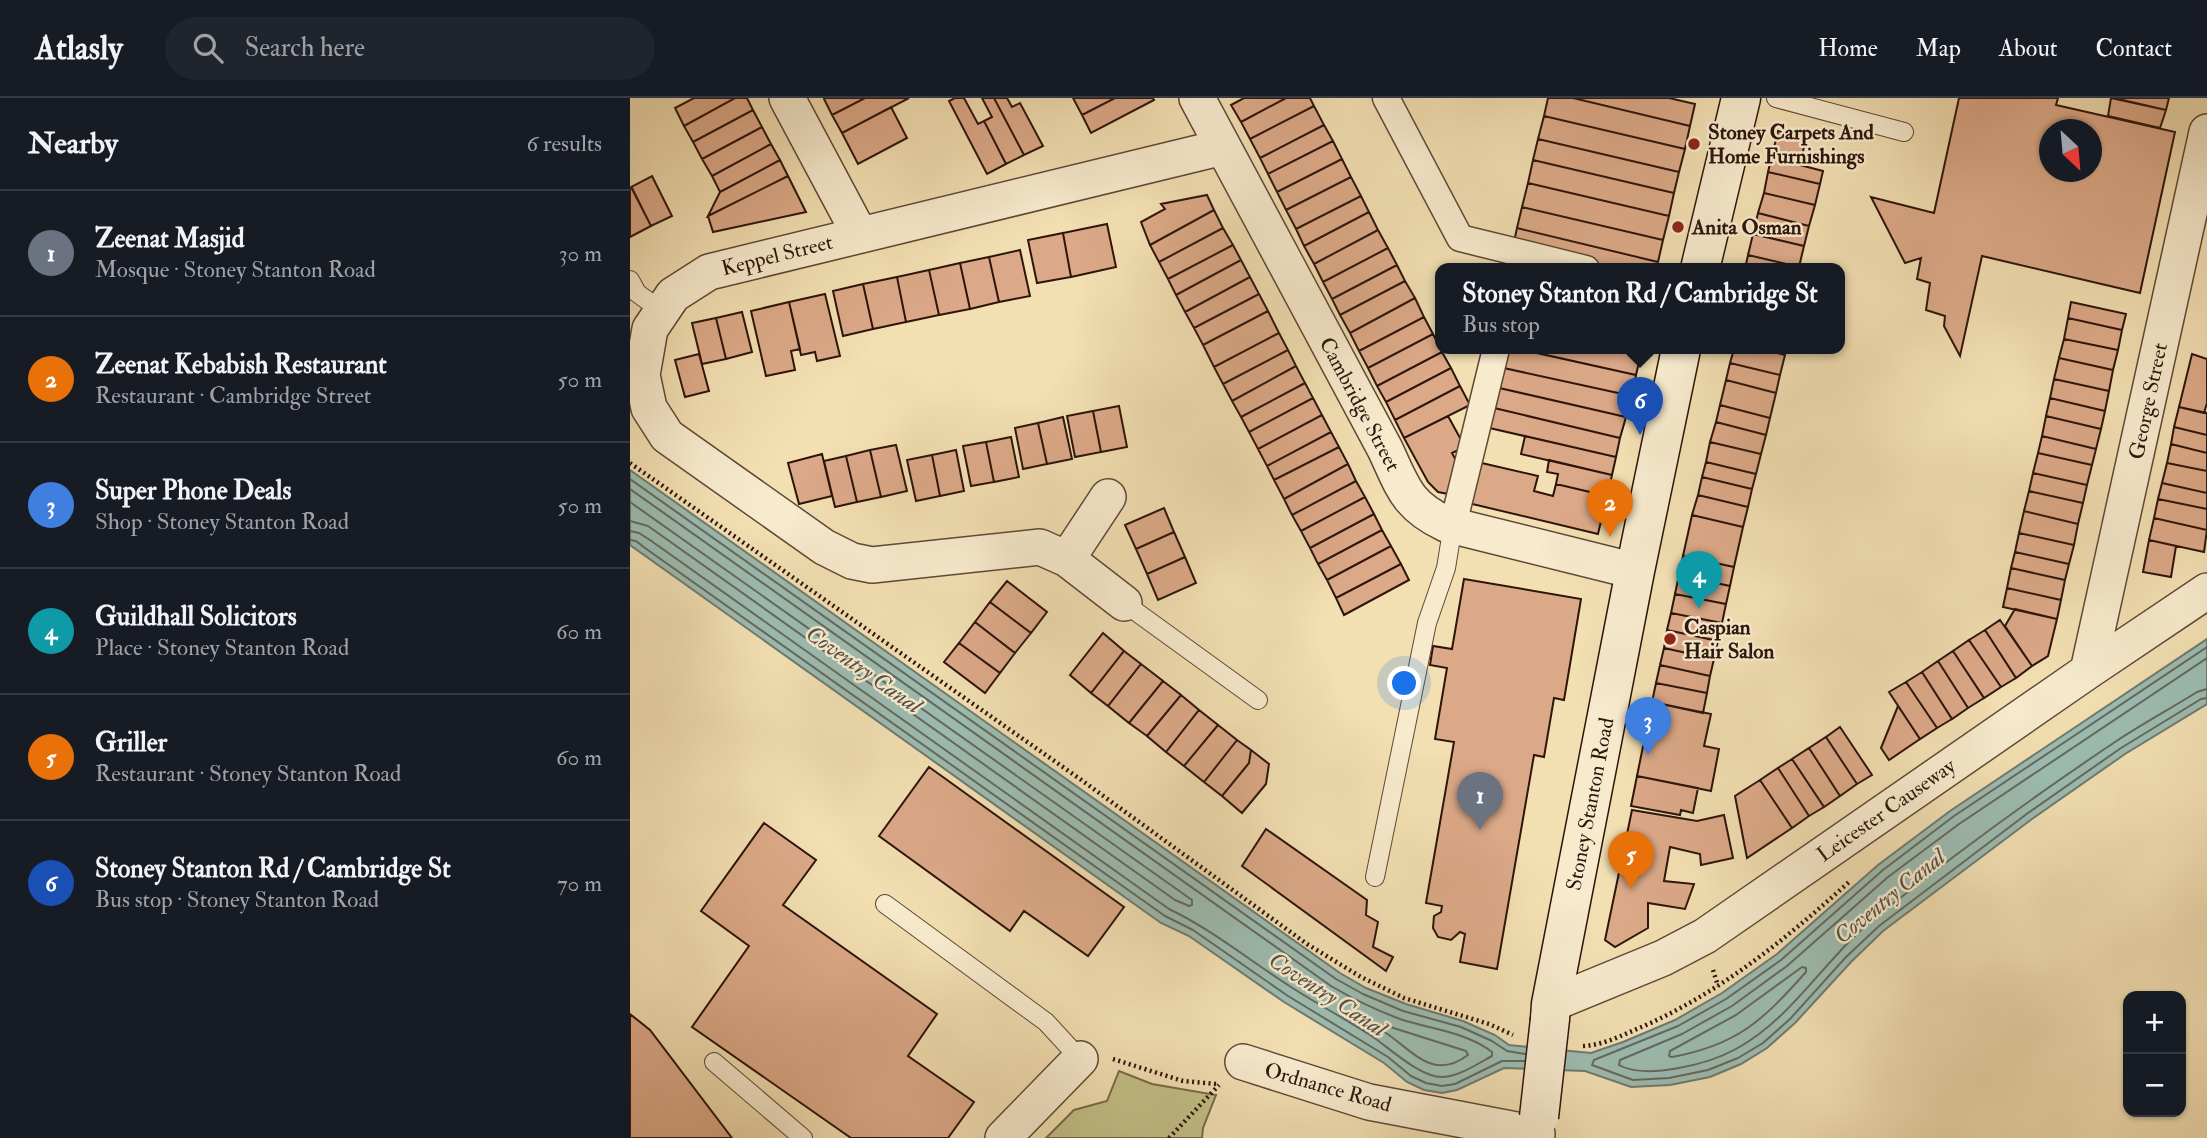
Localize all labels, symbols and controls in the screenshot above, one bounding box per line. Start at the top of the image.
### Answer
search box [165,17,655,80]
text: Atlasly [35,28,123,69]
icon: search [189,29,227,67]
text: Search here [245,32,365,64]
text: Home [1818,33,1878,64]
text: Map [1916,33,1961,64]
text: About [1999,33,2058,64]
text: Contact [2096,33,2172,64]
place label: Stoney Carpets And Home Furnishings [1708,119,1874,170]
north arrow [2039,119,2102,182]
text: Nearby [28,125,118,162]
text: 6 results [527,129,602,158]
marker: Stoney Carpets And Home Furnishings [1686,136,1702,152]
place label: Anita Osman [1691,214,1802,241]
marker: Anita Osman [1670,219,1686,235]
text: Zeenat Masjid [95,223,244,255]
street label: Keppel Street [719,229,836,282]
text: 1 [47,239,55,268]
text: 30 m [559,239,602,268]
text: Mosque · Stoney Stanton Road [95,255,376,284]
popup [1435,263,1845,354]
text: Stoney Stanton Rd / Cambridge St [1462,278,1818,310]
text: Bus stop [1462,310,1540,339]
street label: Cambridge Street [1313,332,1406,476]
street label: George Street [2123,340,2174,462]
text: Zeenat Kebabish Restaurant [95,349,387,381]
text: 2 [45,365,57,394]
text: 50 m [558,365,602,394]
pin: 6 [1617,377,1663,435]
text: Restaurant · Cambridge Street [95,381,371,410]
text: Super Phone Deals [95,475,291,507]
pin: 2 [1587,479,1633,537]
text: 3 [47,491,55,520]
text: 50 m [558,491,602,520]
text: Shop · Stoney Stanton Road [95,507,349,536]
pin: 4 [1676,551,1722,609]
text: Guildhall Solicitors [95,601,297,633]
place label: Caspian Hair Salon [1684,614,1774,665]
text: 4 [45,617,57,646]
text: 60 m [556,617,602,646]
water label: Coventry Canal [800,619,929,721]
marker: Caspian Hair Salon [1662,631,1678,647]
text: Place · Stoney Stanton Road [95,633,349,662]
your location [1387,666,1421,700]
pin: 3 [1625,697,1671,755]
street label: Stoney Stanton Road [1560,715,1621,893]
text: Griller [95,727,167,759]
text: 5 [46,743,56,772]
text: 60 m [556,743,602,772]
street label: Leicester Causeway [1812,752,1961,868]
text: Restaurant · Stoney Stanton Road [95,759,401,788]
pin: 1 [1457,772,1503,830]
pin: 5 [1608,831,1654,889]
water label: Coventry Canal [1828,842,1952,950]
text: Stoney Stanton Rd / Cambridge St [95,853,451,885]
text: 6 [45,869,57,898]
text: 70 m [557,869,602,898]
text: Bus stop · Stoney Stanton Road [95,885,379,914]
water label: Coventry Canal [1263,946,1393,1044]
map controls [2123,991,2186,1117]
button: + [2123,991,2186,1054]
button: − [2123,1054,2186,1117]
street label: Ordnance Road [1261,1056,1395,1119]

